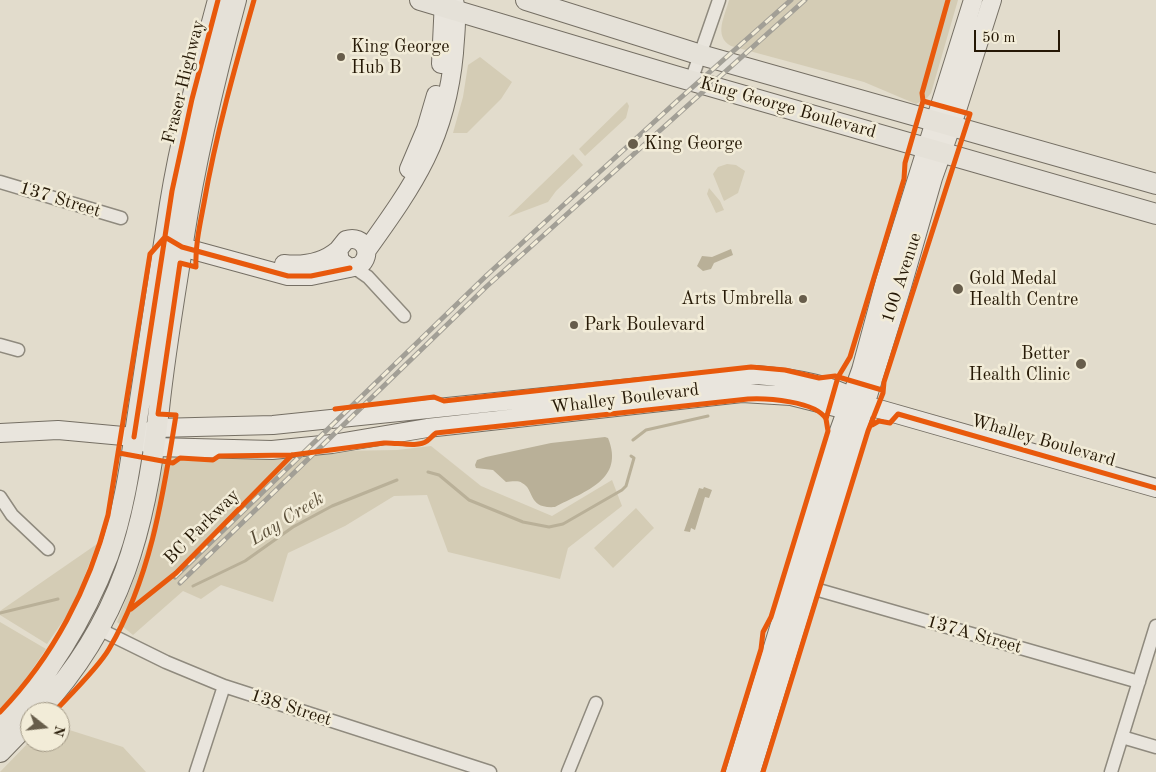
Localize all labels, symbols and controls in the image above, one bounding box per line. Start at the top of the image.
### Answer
street label: Fraser Highway [158,18,210,146]
scale bar [976,20,1062,52]
text: 50 m [982,31,1016,46]
place label: King George Hub B [351,36,449,78]
marker: King George Hub B [335,51,347,63]
street label: King George Boulevard [697,72,879,144]
place label: King George [644,133,742,155]
marker: King George [626,137,640,151]
street label: 137 Street [17,177,103,223]
street label: 100 Avenue [877,230,927,326]
place label: Gold Medal Health Centre [969,268,1078,310]
marker: Gold Medal Health Centre [951,282,965,296]
place label: Arts Umbrella [681,288,793,310]
marker: Arts Umbrella [797,293,809,305]
place label: Park Boulevard [584,314,705,336]
marker: Park Boulevard [568,319,580,331]
place label: Better Health Clinic [968,343,1070,386]
marker: Better Health Clinic [1074,357,1088,371]
street label: Whalley Boulevard [550,379,700,419]
street label: Whalley Boulevard [968,410,1118,472]
street label: BC Parkway [160,485,244,569]
water label: Lay Creek [245,487,329,551]
street label: 137A Street [924,611,1024,659]
street label: 138 Street [248,685,334,731]
north arrow [20,702,70,752]
text: N [50,724,67,738]

